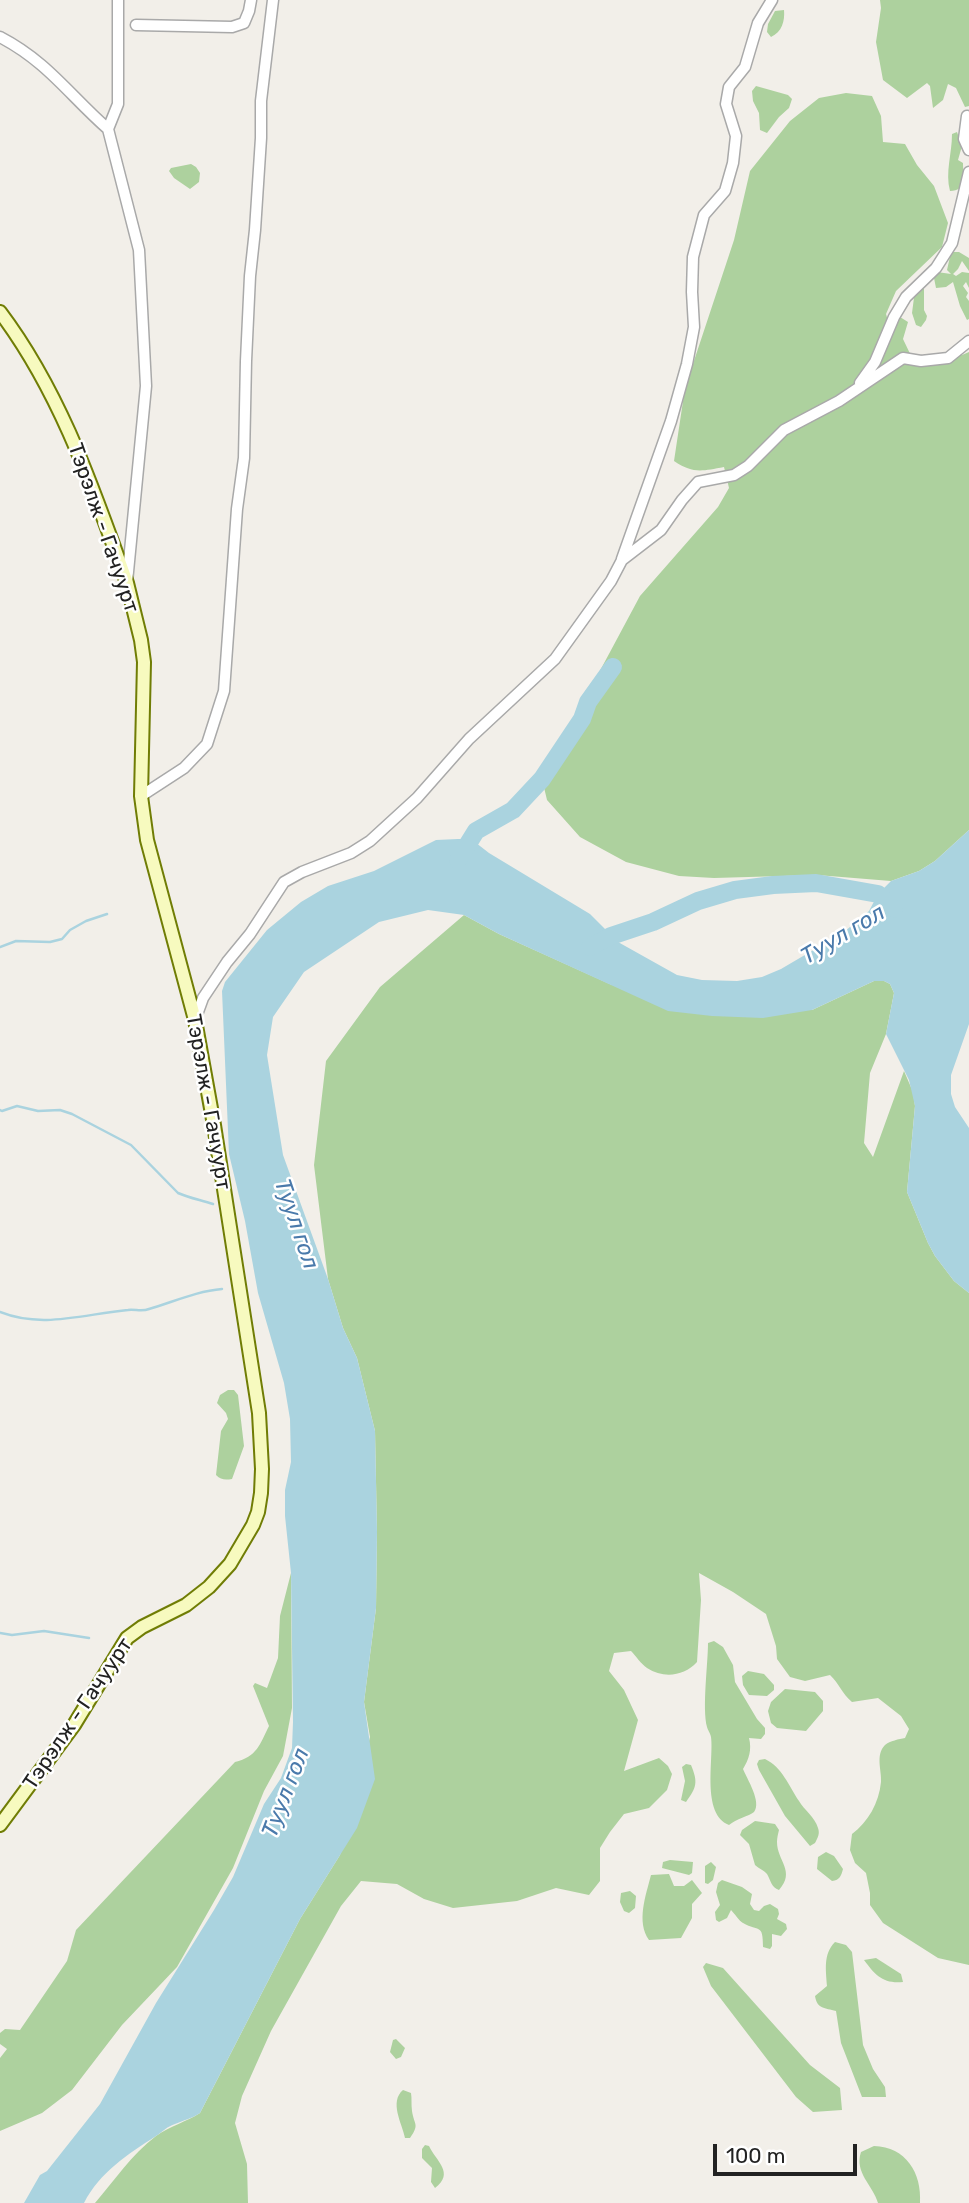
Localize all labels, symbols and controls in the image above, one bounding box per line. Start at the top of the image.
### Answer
street label: Тэрэлж - Гачуурт [62,440,144,616]
water label: Туул гол [796,899,890,971]
street label: Тэрэлж - Гачуурт [180,1012,236,1192]
water label: Туул гол [268,1175,324,1273]
street label: Тэрэлж - Гачуурт [18,1633,138,1795]
water label: Туул гол [256,1744,316,1842]
scale bar [717,2130,860,2174]
text: 100 m [726,2143,785,2168]

